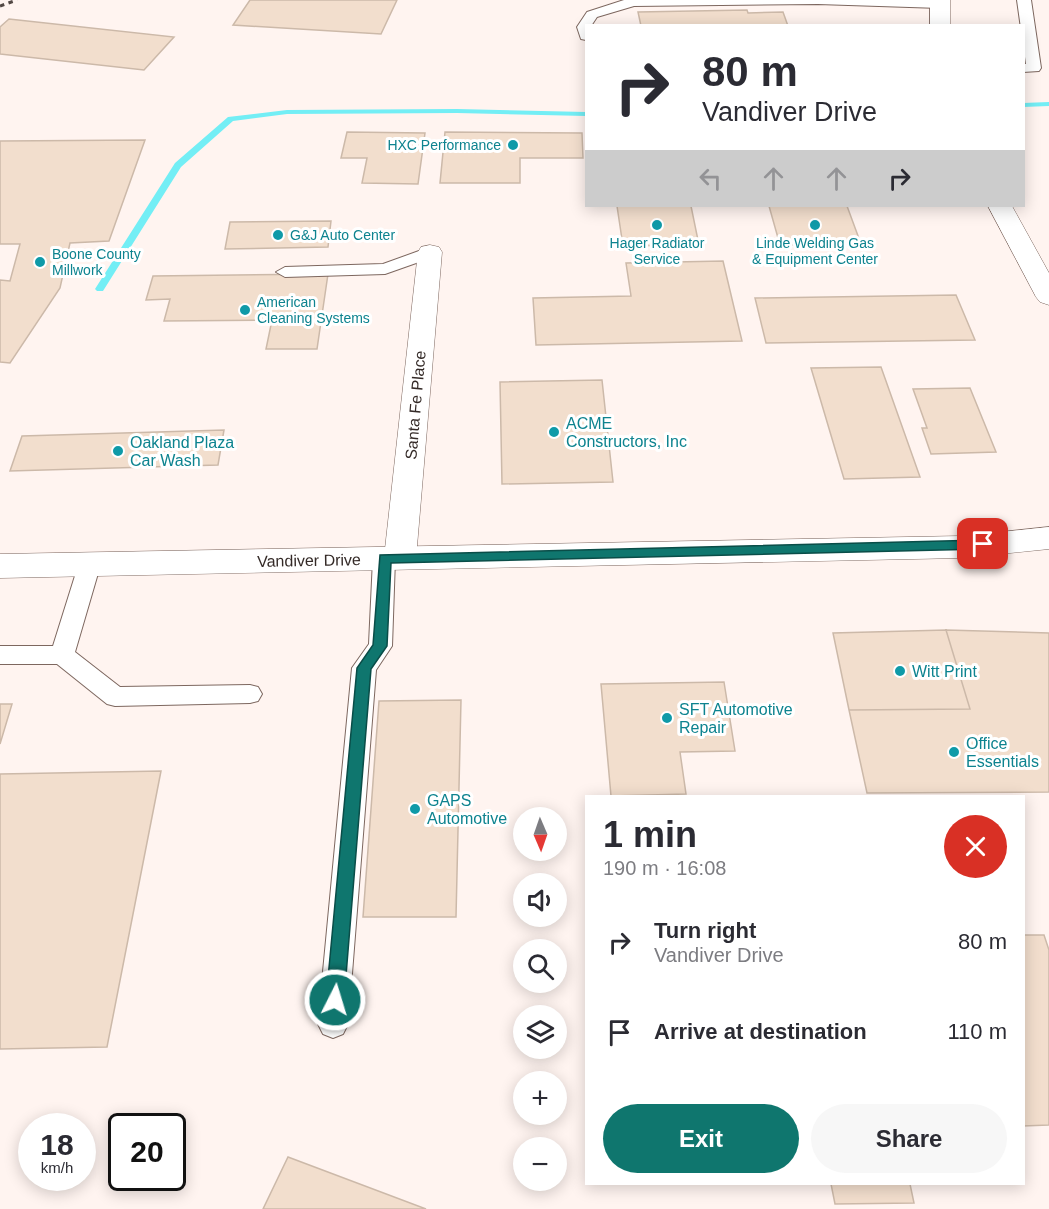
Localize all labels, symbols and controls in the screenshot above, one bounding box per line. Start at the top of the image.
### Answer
icon: right [603,48,681,126]
text: 80 m [702,48,798,95]
text: Vandiver Drive [702,97,877,127]
place label: HXC Performance [387,137,501,153]
marker: HXC Performance [506,138,520,152]
icon: left [694,162,727,195]
icon: ahead [757,162,790,195]
icon: ahead [820,162,853,195]
icon: right [883,162,916,195]
marker: Hager Radiator Service [650,218,664,232]
marker: Linde Welding Gas & Equipment Center [808,218,822,232]
place label: G&J Auto Center [290,227,395,243]
marker: G&J Auto Center [271,228,285,242]
place label: Hager Radiator Service [610,235,705,267]
place label: Linde Welding Gas & Equipment Center [752,235,878,267]
place label: Boone County Millwork [52,246,141,278]
marker: Boone County Millwork [33,255,47,269]
place label: American Cleaning Systems [257,294,370,326]
marker: American Cleaning Systems [238,303,252,317]
street label: Santa Fe Place [402,350,429,460]
place label: ACME Constructors, Inc [566,415,687,450]
marker: ACME Constructors, Inc [547,425,561,439]
place label: Oakland Plaza Car Wash [130,434,234,469]
marker: Oakland Plaza Car Wash [111,444,125,458]
pin [957,518,1008,569]
icon: arrive [966,527,999,560]
street label: Vandiver Drive [257,551,361,570]
place label: Witt Print [912,663,977,680]
marker: Witt Print [893,664,907,678]
place label: SFT Automotive Repair [679,701,793,736]
marker: SFT Automotive Repair [660,711,674,725]
place label: Office Essentials [966,735,1039,770]
marker: Office Essentials [947,745,961,759]
place label: GAPS Automotive [427,792,507,827]
marker: GAPS Automotive [408,802,422,816]
north arrow [513,807,567,861]
map controls [513,807,567,1191]
text: 1 min [603,814,697,855]
button: close [944,815,1007,878]
text: 190 m · 16:08 [603,857,726,879]
button: sound [513,873,567,927]
text: Turn right [654,918,756,943]
icon: right [603,926,636,959]
text: 80 m [958,929,1007,954]
button: search [513,939,567,993]
text: Vandiver Drive [654,944,784,966]
position arrow [303,968,367,1032]
button: layers [513,1005,567,1059]
icon: arrive [603,1016,636,1049]
text: Arrive at destination [654,1019,867,1044]
text: 110 m [947,1019,1007,1044]
button: + [513,1071,567,1125]
button: Exit [603,1104,799,1173]
button: Share [811,1104,1007,1173]
speed limit sign: 20 [108,1113,186,1191]
text: 18 [40,1128,74,1161]
button: − [513,1137,567,1191]
text: km/h [41,1159,73,1176]

